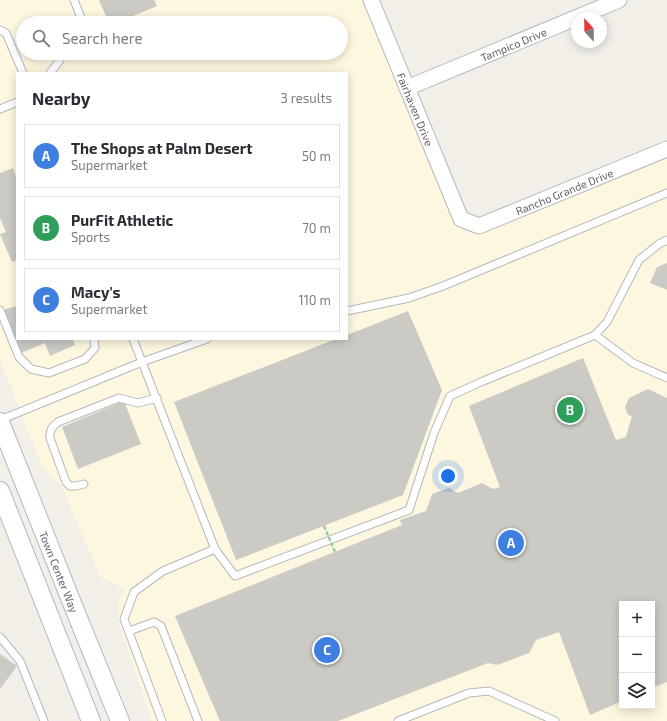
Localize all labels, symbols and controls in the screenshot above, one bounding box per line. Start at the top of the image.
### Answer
north arrow [571,12,607,48]
search box [16,16,348,60]
street label: Tampico Drive [478,24,548,63]
icon: search [30,27,52,49]
text: Search here [62,29,143,47]
street label: Fairhaven Drive [395,71,437,148]
text: Nearby [32,88,90,108]
text: 3 results [281,90,332,106]
text: The Shops at Palm Desert [71,139,252,157]
text: A [42,148,50,164]
text: 50 m [302,148,331,164]
text: Supermarket [71,157,148,173]
street label: Rancho Grande Drive [513,165,615,217]
text: PurFit Athletic [71,211,173,229]
text: B [42,220,50,236]
text: 70 m [302,220,331,236]
text: Sports [71,229,110,245]
text: Macy's [71,283,121,301]
text: C [42,292,50,308]
text: 110 m [299,292,331,308]
text: Supermarket [71,301,148,317]
pin: B [557,395,583,425]
your location [438,466,458,486]
pin: A [498,528,524,558]
street label: Town Center Way [37,529,82,614]
map controls [619,601,655,709]
button: + [619,601,655,637]
pin: C [314,635,340,665]
button: − [619,637,655,673]
button: layers [619,673,655,709]

